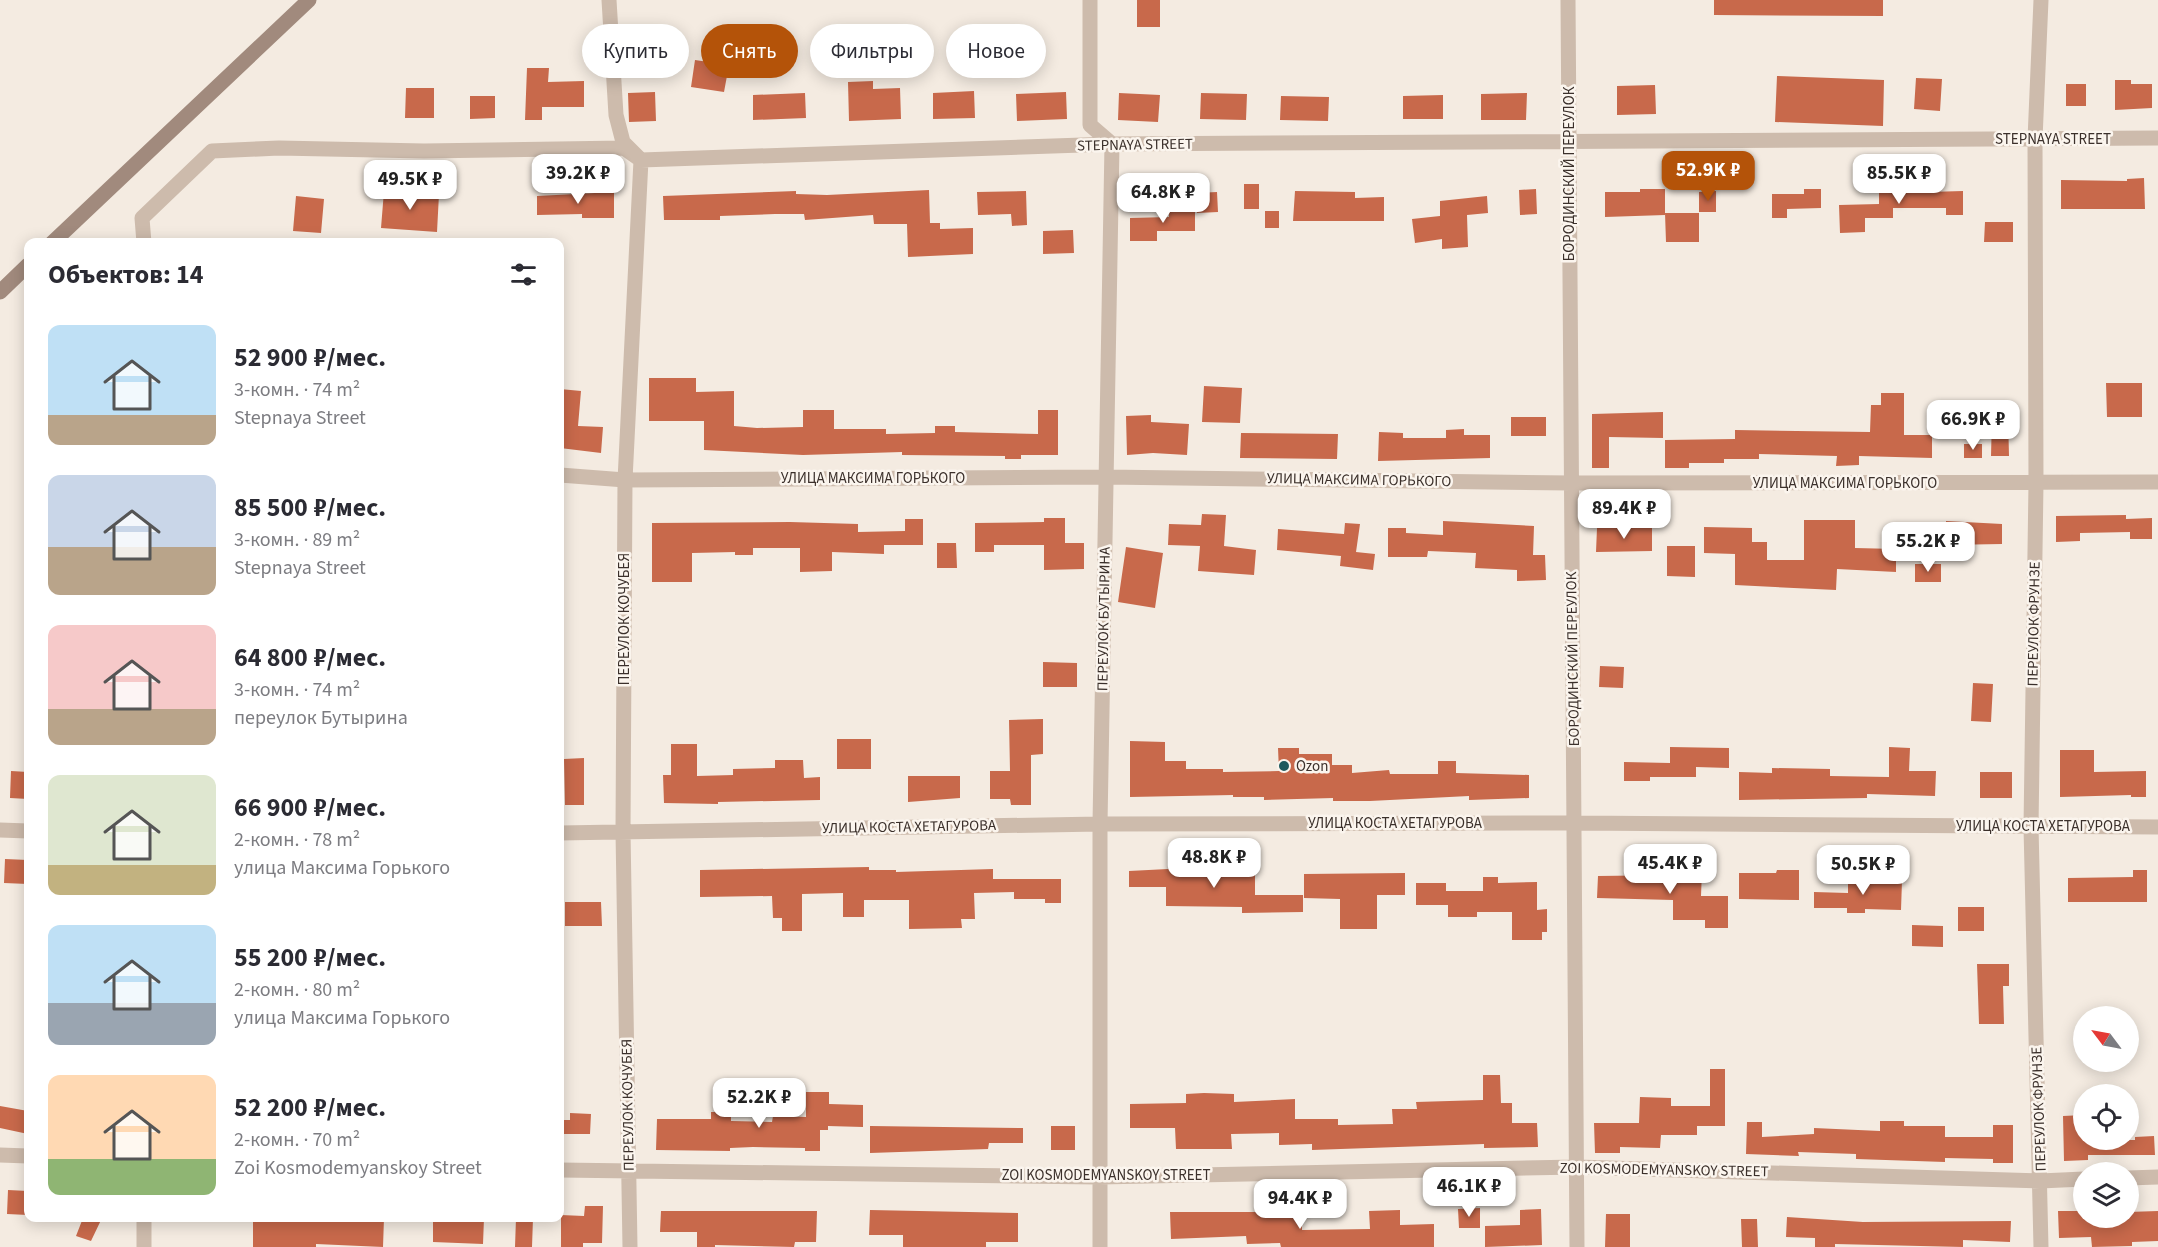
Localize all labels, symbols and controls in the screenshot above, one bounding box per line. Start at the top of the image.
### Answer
chip: Купить [582,24,689,78]
chip: Снять [701,24,798,78]
chip: Фильтры [810,24,934,78]
chip: Новое [946,24,1046,78]
street label: БОРОДИНСКИЙ ПЕРЕУЛОК [1559,86,1580,261]
street label: STEPNAYA STREET [1995,129,2111,150]
street label: STEPNAYA STREET [1077,133,1193,157]
pin: 52.9K ₽ [1653,151,1763,202]
pin: 39.2K ₽ [523,154,633,205]
pin: 85.5K ₽ [1844,154,1954,205]
text: 52.9K ₽ [1676,156,1740,184]
text: 39.2K ₽ [546,159,610,187]
text: 85.5K ₽ [1867,159,1931,187]
pin: 49.5K ₽ [355,160,465,211]
text: 49.5K ₽ [378,165,442,193]
pin: 64.8K ₽ [1108,173,1218,224]
text: 64.8K ₽ [1131,178,1195,206]
text: Объектов: 14 [48,256,204,293]
icon: filters [507,258,540,291]
text: 52 900 ₽/мес. [234,339,386,376]
icon: home [96,349,168,421]
text: 3-комн. · 74 m² [234,376,360,404]
pin: 66.9K ₽ [1918,400,2028,451]
text: Stepnaya Street [234,404,366,432]
text: 66.9K ₽ [1941,405,2005,433]
street label: УЛИЦА МАКСИМА ГОРЬКОГО [781,468,965,489]
street label: УЛИЦА МАКСИМА ГОРЬКОГО [1267,468,1451,492]
street label: УЛИЦА МАКСИМА ГОРЬКОГО [1753,473,1937,494]
text: 85 500 ₽/мес. [234,489,386,526]
pin: 89.4K ₽ [1569,489,1679,540]
text: 89.4K ₽ [1592,494,1656,522]
icon: home [96,499,168,571]
pin: 55.2K ₽ [1873,522,1983,573]
text: 3-комн. · 89 m² [234,526,360,554]
text: 55.2K ₽ [1896,527,1960,555]
street label: ПЕРЕУЛОК БУТЫРИНА [1092,546,1116,691]
street label: ПЕРЕУЛОК КОЧУБЕЯ [614,553,635,685]
text: Stepnaya Street [234,554,366,582]
street label: ПЕРЕУЛОК ФРУНЗЕ [2022,561,2046,687]
street label: БОРОДИНСКИЙ ПЕРЕУЛОК [1561,571,1585,747]
text: 64 800 ₽/мес. [234,639,386,676]
icon: home [96,649,168,721]
text: 3-комн. · 74 m² [234,676,360,704]
text: переулок Бутырина [234,704,408,732]
place label: Ozon [1296,756,1328,777]
marker: Ozon [1277,759,1291,773]
text: 66 900 ₽/мес. [234,789,386,826]
icon: home [96,799,168,871]
street label: УЛИЦА КОСТА ХЕТАГУРОВА [1308,813,1483,834]
street label: УЛИЦА КОСТА ХЕТАГУРОВА [822,815,997,839]
street label: УЛИЦА КОСТА ХЕТАГУРОВА [1956,816,2131,837]
text: 2-комн. · 78 m² [234,826,360,854]
pin: 48.8K ₽ [1159,838,1269,889]
text: 48.8K ₽ [1182,843,1246,871]
pin: 45.4K ₽ [1615,844,1725,895]
pin: 50.5K ₽ [1808,845,1918,896]
text: 45.4K ₽ [1638,849,1702,877]
text: 50.5K ₽ [1831,850,1895,878]
text: улица Максима Горького [234,854,450,882]
text: 55 200 ₽/мес. [234,939,386,976]
icon: home [96,949,168,1021]
text: 2-комн. · 80 m² [234,976,360,1004]
text: улица Максима Горького [234,1004,450,1032]
north arrow [2073,1006,2139,1072]
map controls [2073,1006,2139,1228]
street label: ПЕРЕУЛОК КОЧУБЕЯ [616,1039,640,1171]
street label: ПЕРЕУЛОК ФРУНЗЕ [2026,1046,2052,1172]
pin: 52.2K ₽ [704,1078,814,1129]
text: 52.2K ₽ [727,1083,791,1111]
button: locate [2073,1084,2139,1150]
text: 52 200 ₽/мес. [234,1089,386,1126]
icon: home [96,1099,168,1171]
text: 2-комн. · 70 m² [234,1126,360,1154]
text: Zoi Kosmodemyanskoy Street [234,1154,482,1182]
street label: ZOI KOSMODEMYANSKOY STREET [1559,1158,1769,1182]
button: layers [2073,1162,2139,1228]
street label: ZOI KOSMODEMYANSKOY STREET [1001,1165,1211,1186]
pin: 46.1K ₽ [1414,1167,1524,1218]
text: 46.1K ₽ [1437,1172,1501,1200]
pin: 94.4K ₽ [1245,1179,1355,1230]
text: 94.4K ₽ [1268,1184,1332,1212]

